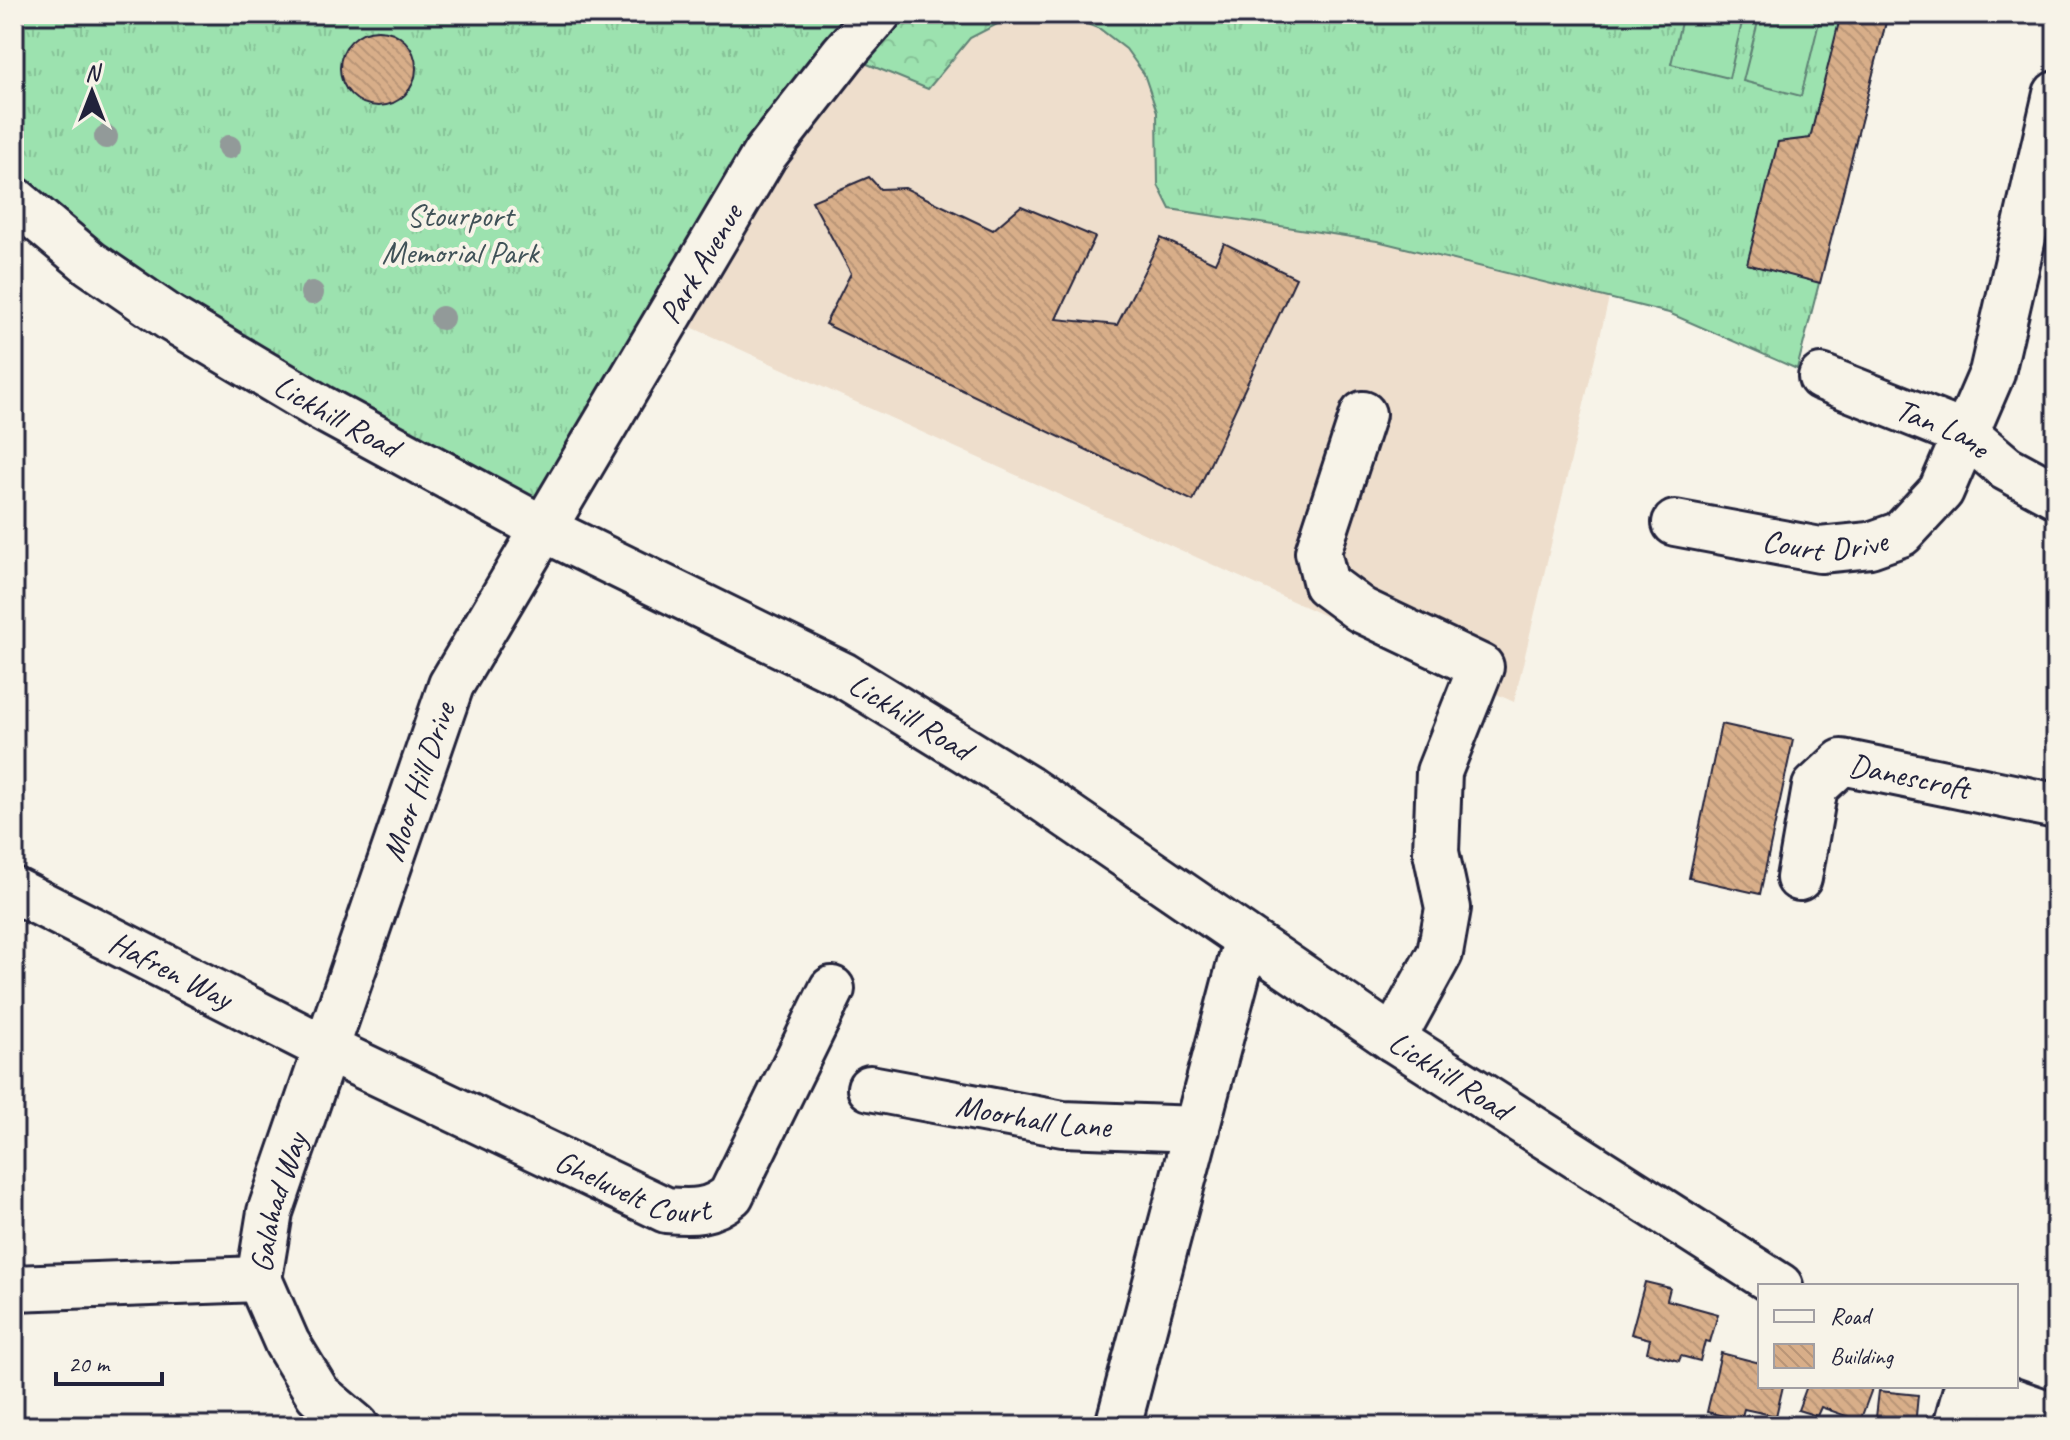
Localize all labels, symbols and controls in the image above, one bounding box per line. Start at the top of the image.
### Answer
north arrow [52,52,132,132]
text: N [85,59,102,87]
street label: Park Avenue [649,194,753,331]
park label: Stourport Memorial Park [382,195,541,273]
street label: Lickhill Road [267,365,410,469]
street label: Tan Lane [1890,388,2001,468]
street label: Court Drive [1759,519,1895,571]
street label: Lickhill Road [842,663,983,772]
street label: Moor Hill Drive [372,695,465,866]
street label: Danescroft [1846,744,1976,809]
street label: Hafren Way [103,921,242,1019]
street label: Lickhill Road [1381,1021,1522,1132]
street label: Moorhall Lane [953,1084,1114,1146]
street label: Galahad Way [240,1124,317,1275]
street label: Gheluvelt Court [549,1140,717,1232]
legend [1758,1284,2018,1388]
text: Road [1830,1301,1874,1331]
scale bar [56,1336,162,1386]
text: Building [1830,1341,1895,1371]
text: 20 m [68,1349,111,1379]

